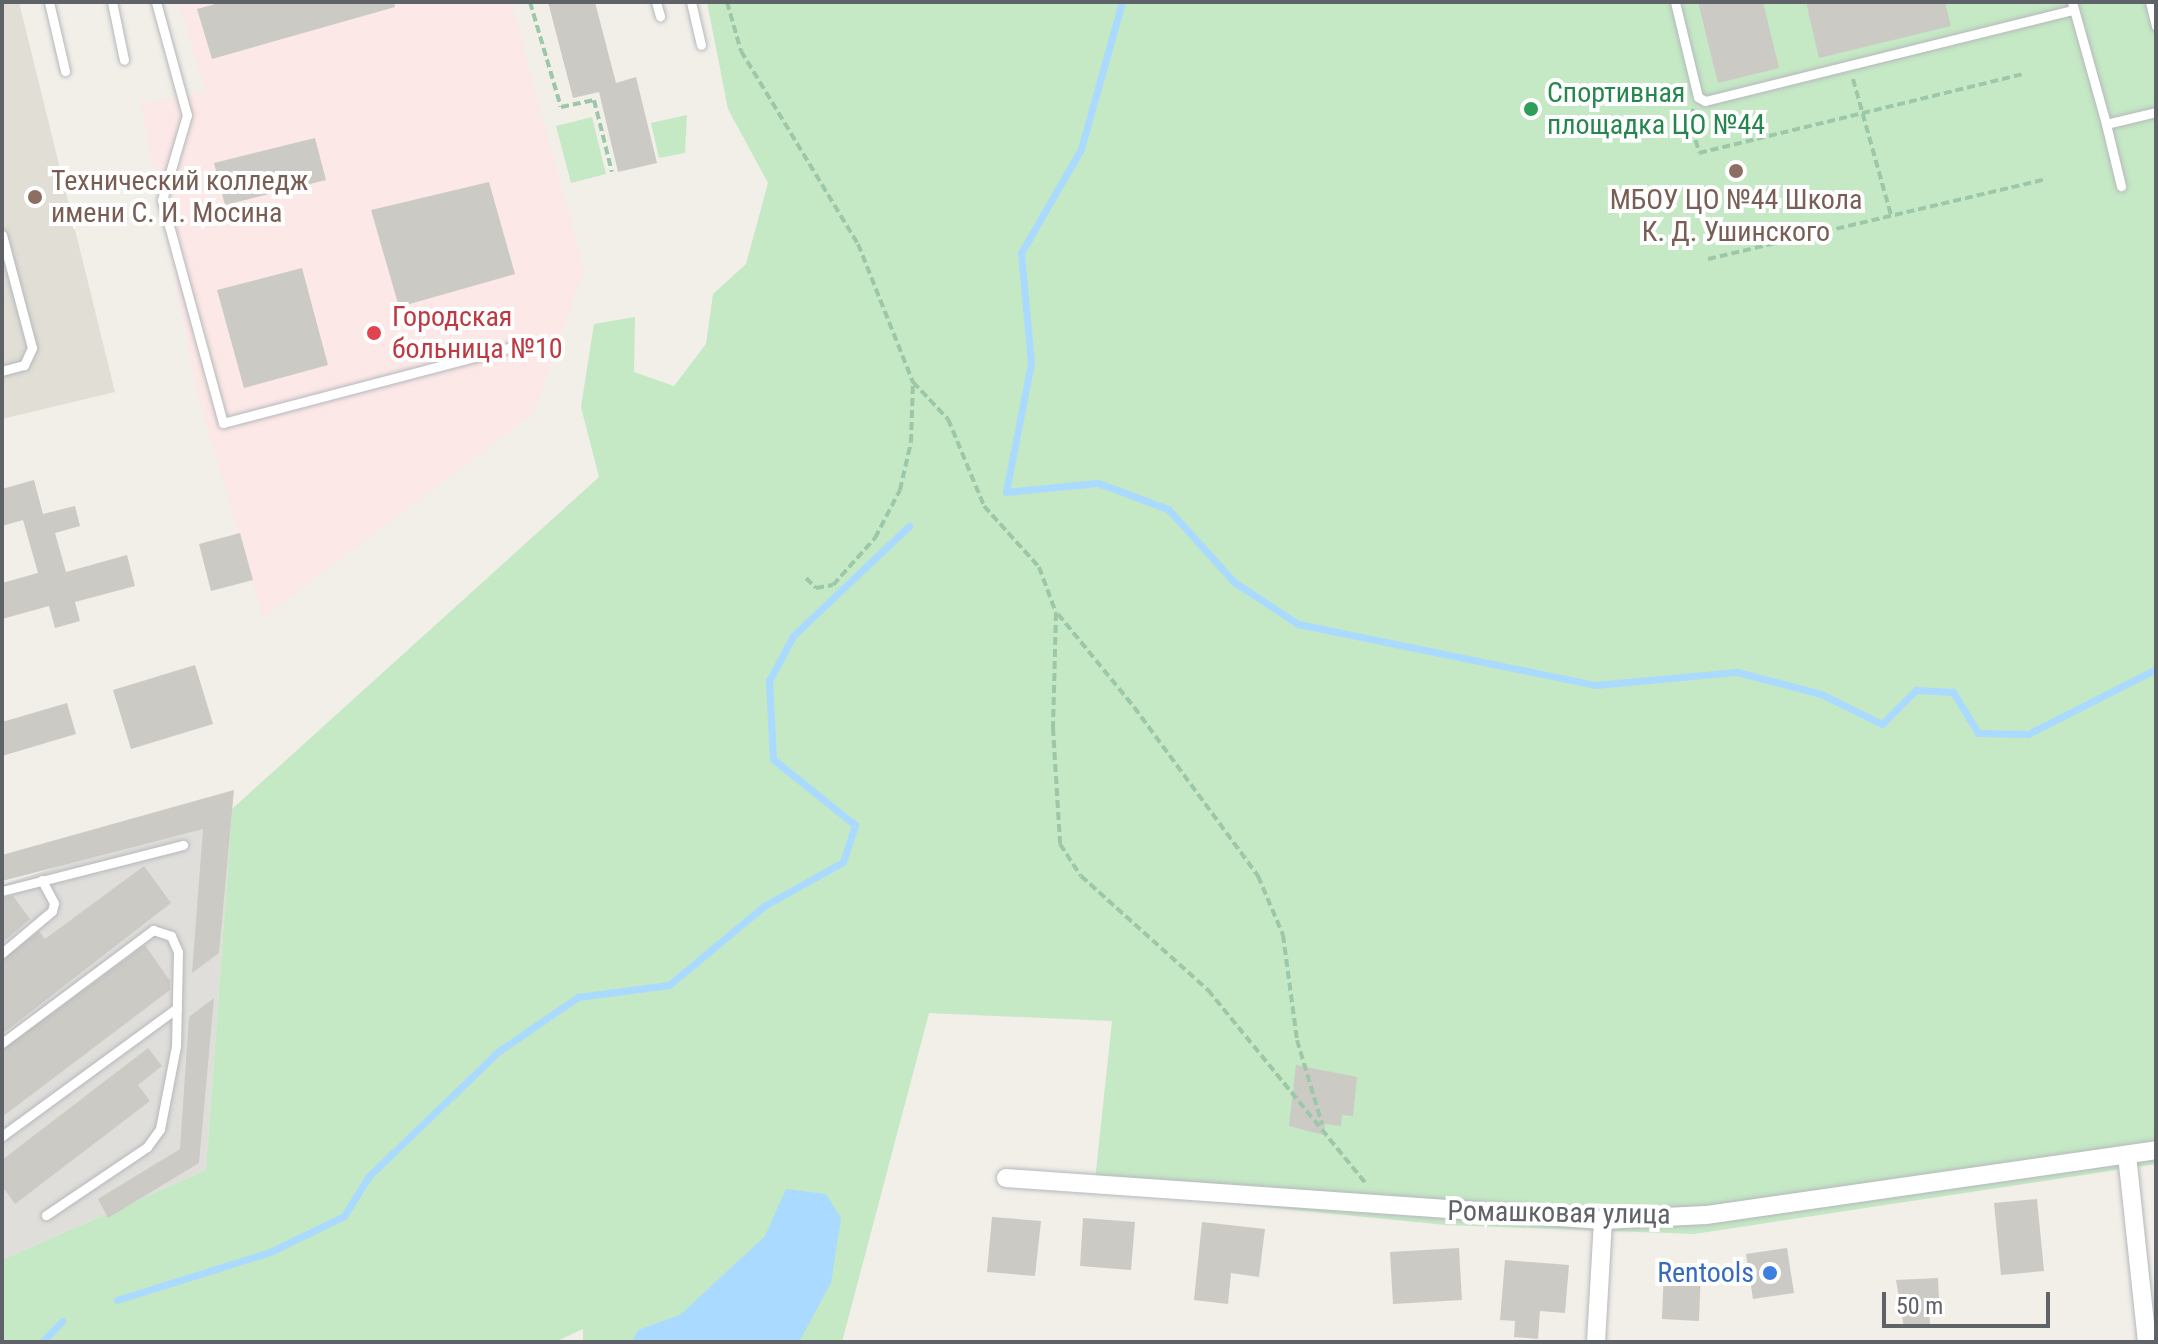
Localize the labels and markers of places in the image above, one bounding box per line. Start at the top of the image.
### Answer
place label: Спортивная площадка ЦО №44 [1547,76,1765,142]
marker: Спортивная площадка ЦО №44 [1522,100,1540,118]
marker: МБОУ ЦО №44 Школа К. Д. Ушинского [1727,162,1745,180]
place label: Технический колледж имени С. И. Мосина [51,164,308,230]
place label: МБОУ ЦО №44 Школа К. Д. Ушинского [1610,183,1862,249]
marker: Технический колледж имени С. И. Мосина [26,188,44,206]
place label: Городская больница №10 [392,300,563,366]
marker: Городская больница №10 [363,322,385,344]
place label: Rentools [1657,1256,1754,1290]
marker: Rentools [1761,1264,1779,1282]

